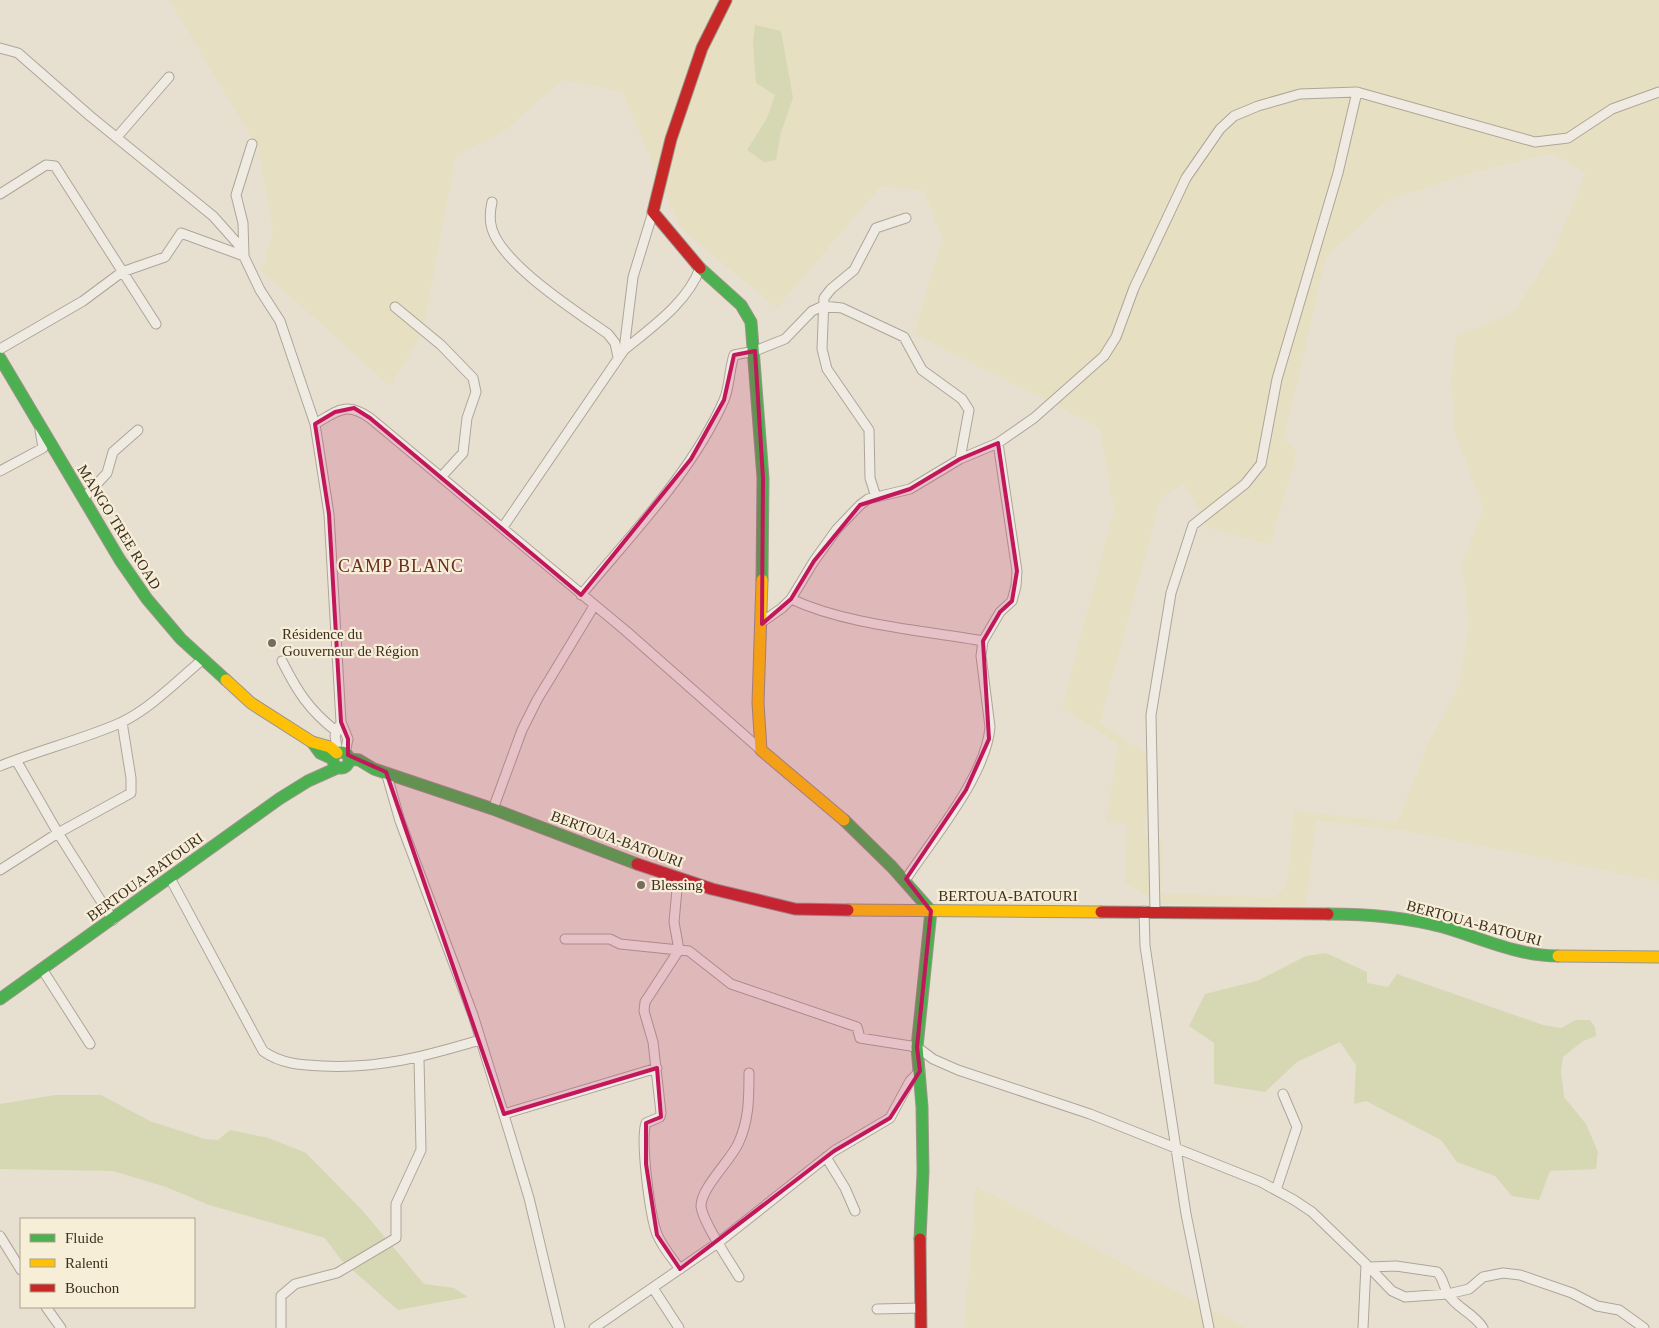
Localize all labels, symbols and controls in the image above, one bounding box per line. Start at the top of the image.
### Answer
street label: MANGO TREE ROAD [74,462,164,592]
district label: CAMP BLANC [338,556,464,576]
place label: Résidence du Gouverneur de Région [282,626,419,659]
marker: Résidence du Gouverneur de Région [266,637,278,649]
street label: BERTOUA-BATOURI [549,808,685,870]
street label: BERTOUA-BATOURI [84,830,206,924]
place label: Blessing [651,877,703,893]
marker: Blessing [635,879,647,891]
street label: BERTOUA-BATOURI [938,888,1078,904]
street label: BERTOUA-BATOURI [1405,897,1543,949]
legend [20,1218,195,1308]
text: Fluide [65,1230,104,1246]
text: Ralenti [65,1255,108,1271]
text: Bouchon [65,1280,120,1296]

